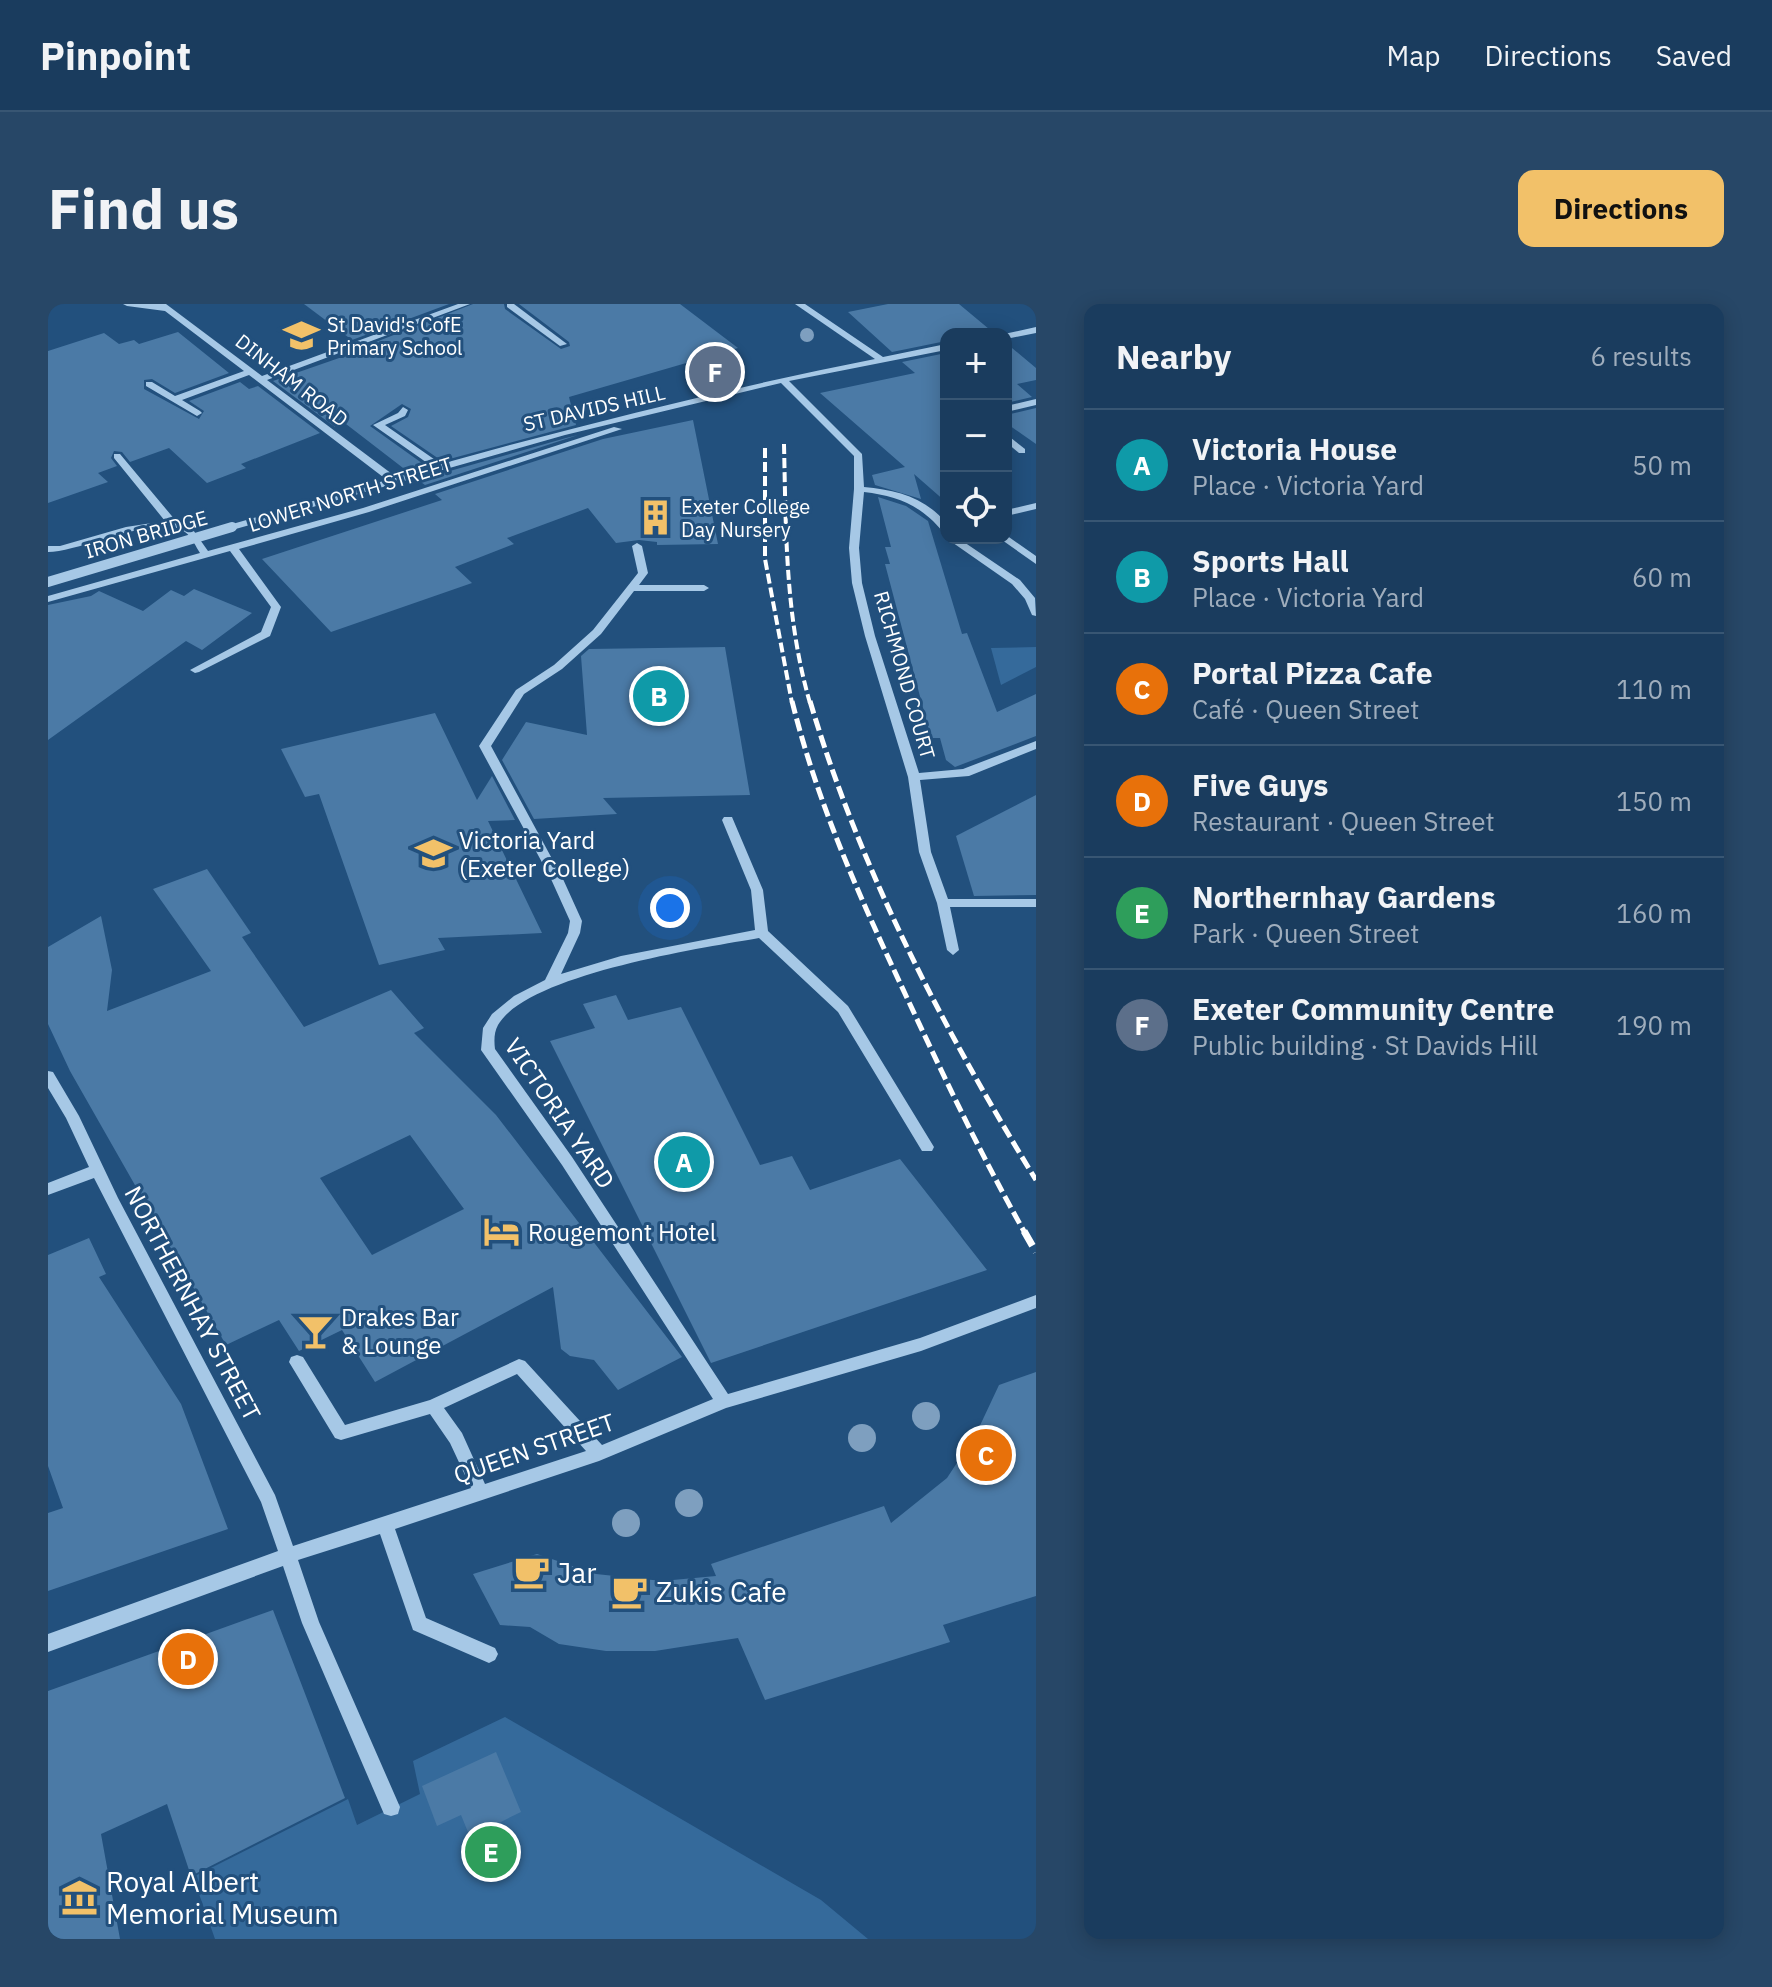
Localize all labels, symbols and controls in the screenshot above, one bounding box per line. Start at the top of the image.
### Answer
text: Pinpoint [40,31,191,80]
text: Map [1386,37,1440,74]
text: Directions [1484,37,1612,74]
text: Saved [1656,37,1732,74]
button: Directions [1518,170,1724,247]
text: Find us [48,172,239,244]
place label: St David's CofE Primary School [327,311,463,361]
school or university icon: St David's CofE Primary School [282,317,320,355]
street label: DINHAM ROAD [230,327,354,433]
map controls [940,328,1012,544]
button: + [940,328,1012,400]
text: Nearby [1116,334,1231,378]
text: 6 results [1590,339,1692,373]
pin: F [689,342,741,402]
street label: ST DAVIDS HILL [520,379,668,437]
button: − [940,400,1012,472]
text: Victoria House [1192,429,1397,468]
text: A [1133,448,1151,482]
text: 50 m [1632,448,1692,482]
street label: LOWER NORTH STREET [245,450,455,538]
text: Place · Victoria Yard [1192,468,1424,502]
button: locate [940,472,1012,544]
place label: Exeter College Day Nursery [681,493,810,543]
building icon: Exeter College Day Nursery [636,499,674,537]
street label: IRON BRIDGE [81,504,211,564]
text: Sports Hall [1192,541,1349,580]
text: B [1133,560,1151,594]
text: 60 m [1632,560,1692,594]
text: Place · Victoria Yard [1192,580,1424,614]
street label: RICHMOND COURT [868,588,942,762]
text: Portal Pizza Cafe [1192,653,1433,692]
pin: B [633,666,685,726]
text: C [1134,672,1150,706]
text: 110 m [1616,672,1692,706]
text: Café · Queen Street [1192,692,1419,726]
text: Five Guys [1192,765,1328,804]
text: D [1133,784,1151,818]
text: 150 m [1616,784,1692,818]
text: Restaurant · Queen Street [1192,804,1495,838]
place label: Victoria Yard (Exeter College) [459,824,630,884]
school or university icon: Victoria Yard (Exeter College) [414,835,452,873]
text: Northernhay Gardens [1192,877,1496,916]
your location [650,888,690,928]
text: E [1134,896,1150,930]
text: 160 m [1616,896,1692,930]
text: Park · Queen Street [1192,916,1419,950]
text: Exeter Community Centre [1192,989,1554,1028]
text: F [1134,1008,1150,1042]
text: 190 m [1616,1008,1692,1042]
text: Public building · St Davids Hill [1192,1028,1538,1062]
street label: VICTORIA YARD [498,1031,622,1195]
pin: A [658,1132,710,1192]
street label: NORTHERNHAY STREET [118,1180,269,1426]
hotel icon: Rougemont Hotel [483,1213,521,1251]
place label: Rougemont Hotel [528,1216,716,1248]
place label: Drakes Bar & Lounge [341,1301,459,1361]
bar icon: Drakes Bar & Lounge [296,1312,334,1350]
street label: QUEEN STREET [449,1405,619,1491]
pin: C [960,1425,1012,1485]
cafe icon: Jar [512,1553,550,1591]
place label: Jar [557,1554,597,1591]
cafe icon: Zukis Cafe [611,1572,649,1610]
place label: Zukis Cafe [656,1573,787,1610]
pin: D [162,1629,214,1689]
pin: E [465,1822,517,1882]
place label: Royal Albert Memorial Museum [106,1863,339,1932]
museum icon: Royal Albert Memorial Museum [61,1878,99,1916]

